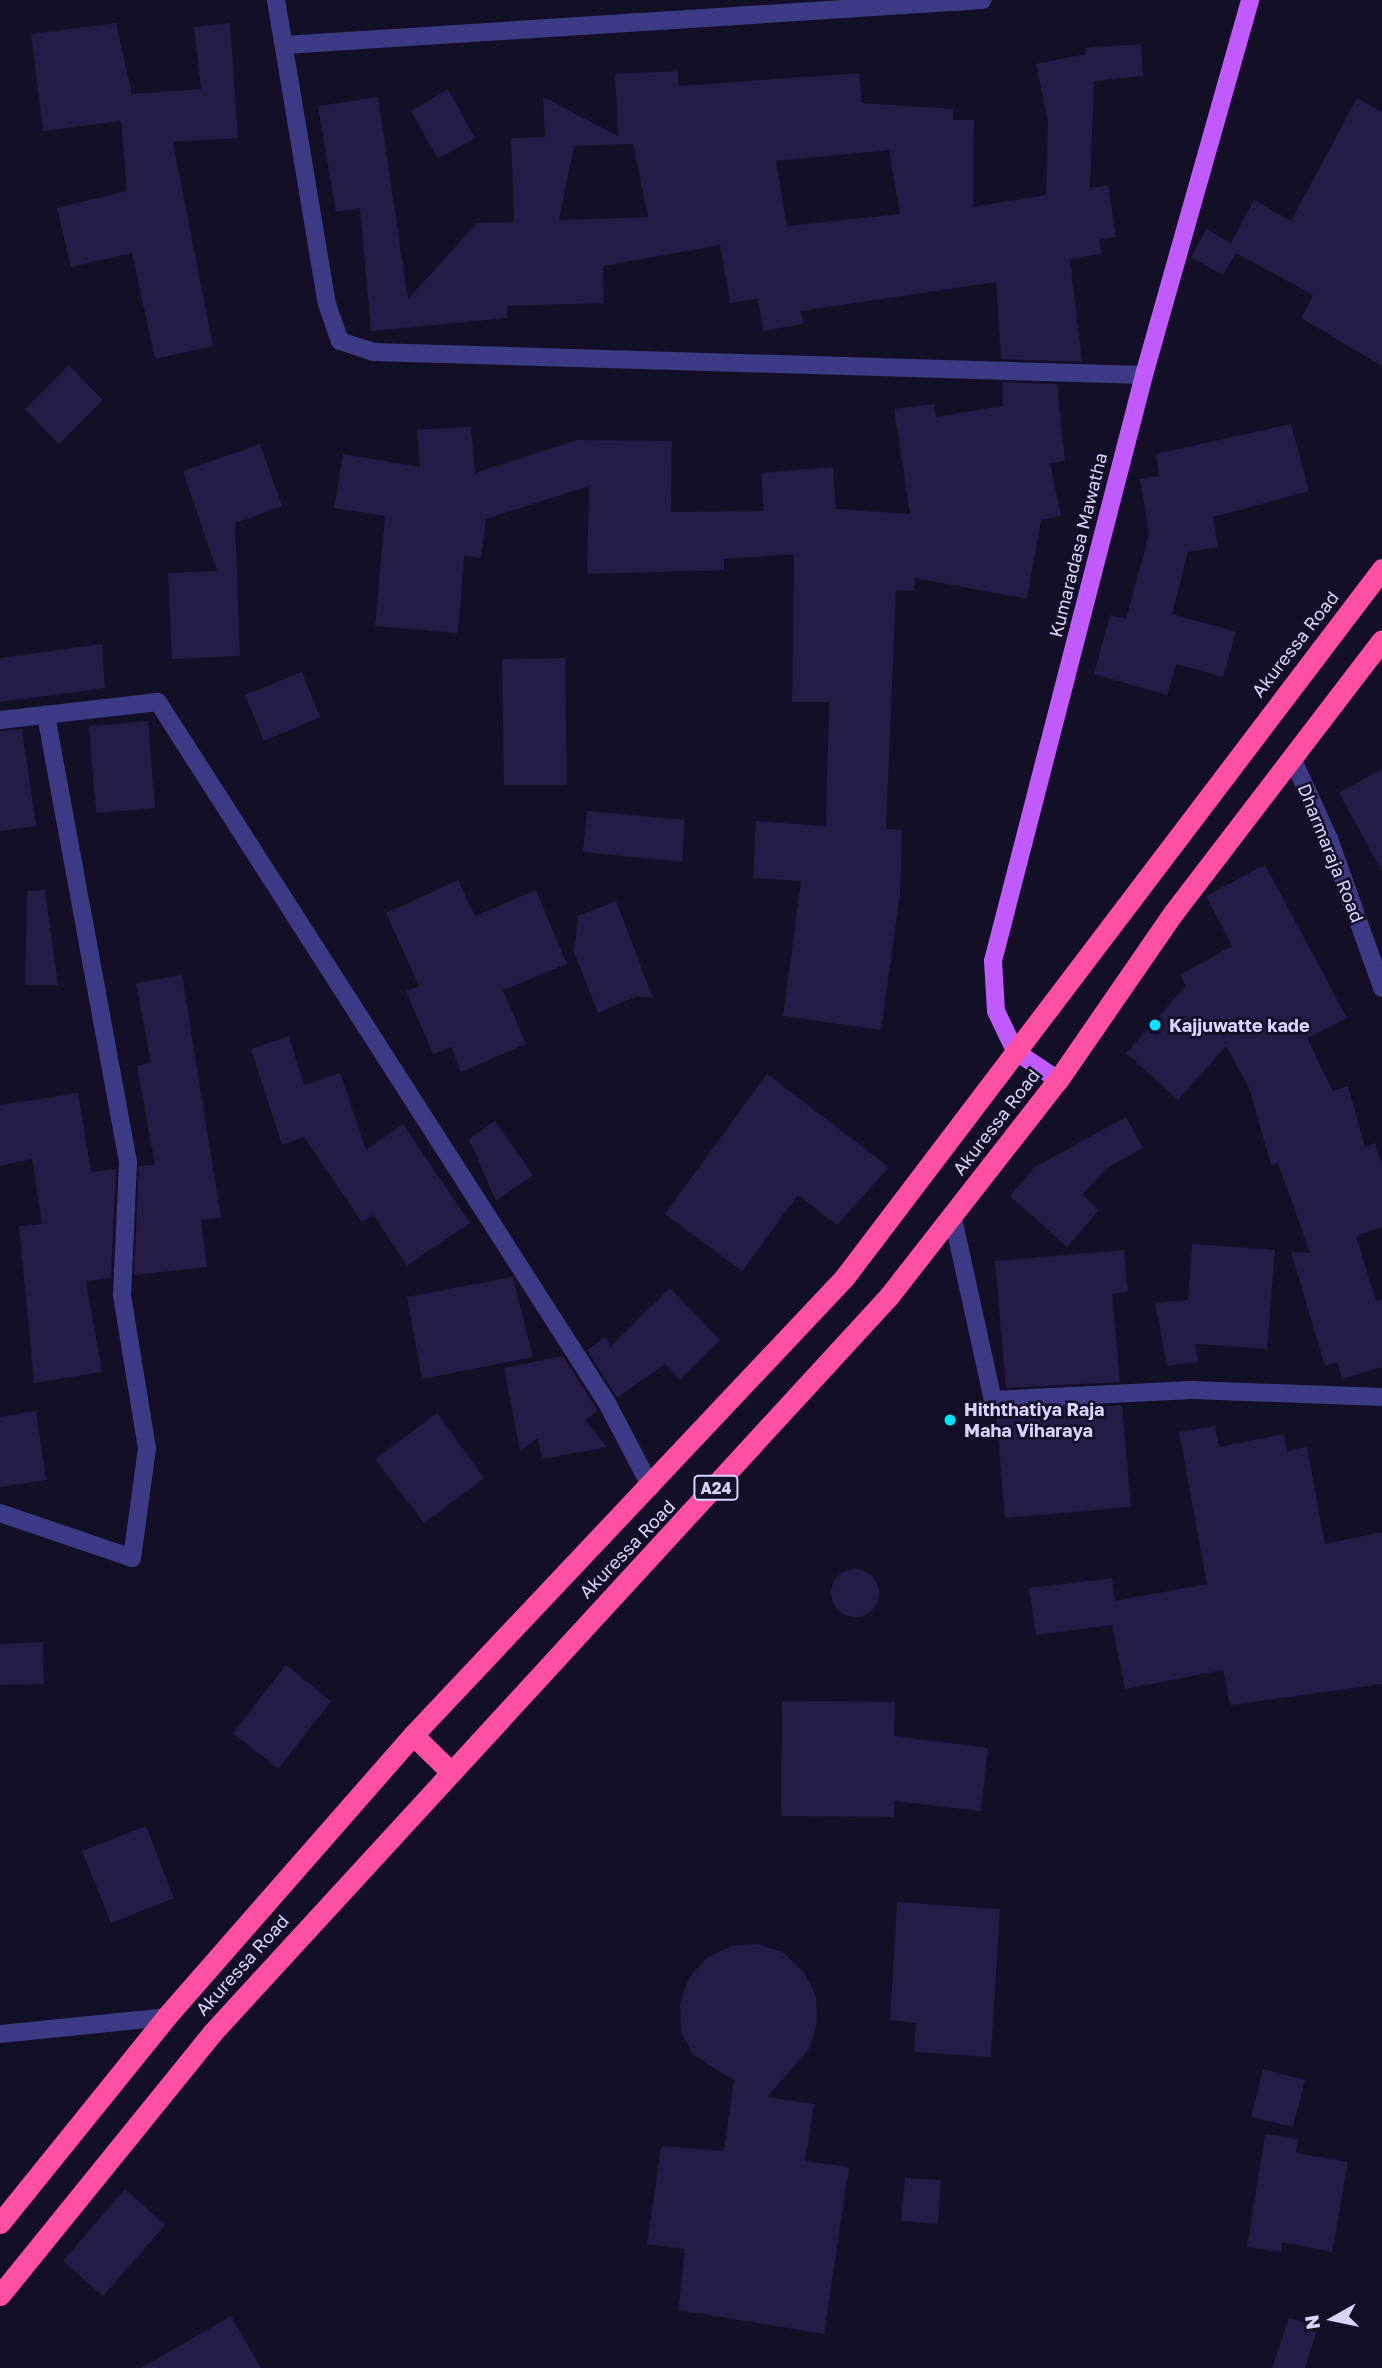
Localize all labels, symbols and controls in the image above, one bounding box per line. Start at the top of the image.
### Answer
street label: Kumaradasa Mawatha [1045,450,1111,640]
street label: Akuressa Road [1247,587,1343,701]
street label: Dharmaraja Road [1293,781,1369,925]
place label: Kajjuwatte kade [1169,1014,1310,1036]
marker: Kajjuwatte kade [1147,1017,1163,1033]
street label: Akuressa Road [948,1065,1044,1179]
place label: Hiththatiya Raja Maha Viharaya [964,1399,1105,1442]
marker: Hiththatiya Raja Maha Viharaya [942,1412,958,1428]
road number: A24 [693,1476,739,1500]
street label: Akuressa Road [575,1495,679,1603]
street label: Akuressa Road [191,1910,293,2020]
north arrow [1298,2284,1368,2354]
text: N [1299,2313,1324,2331]

